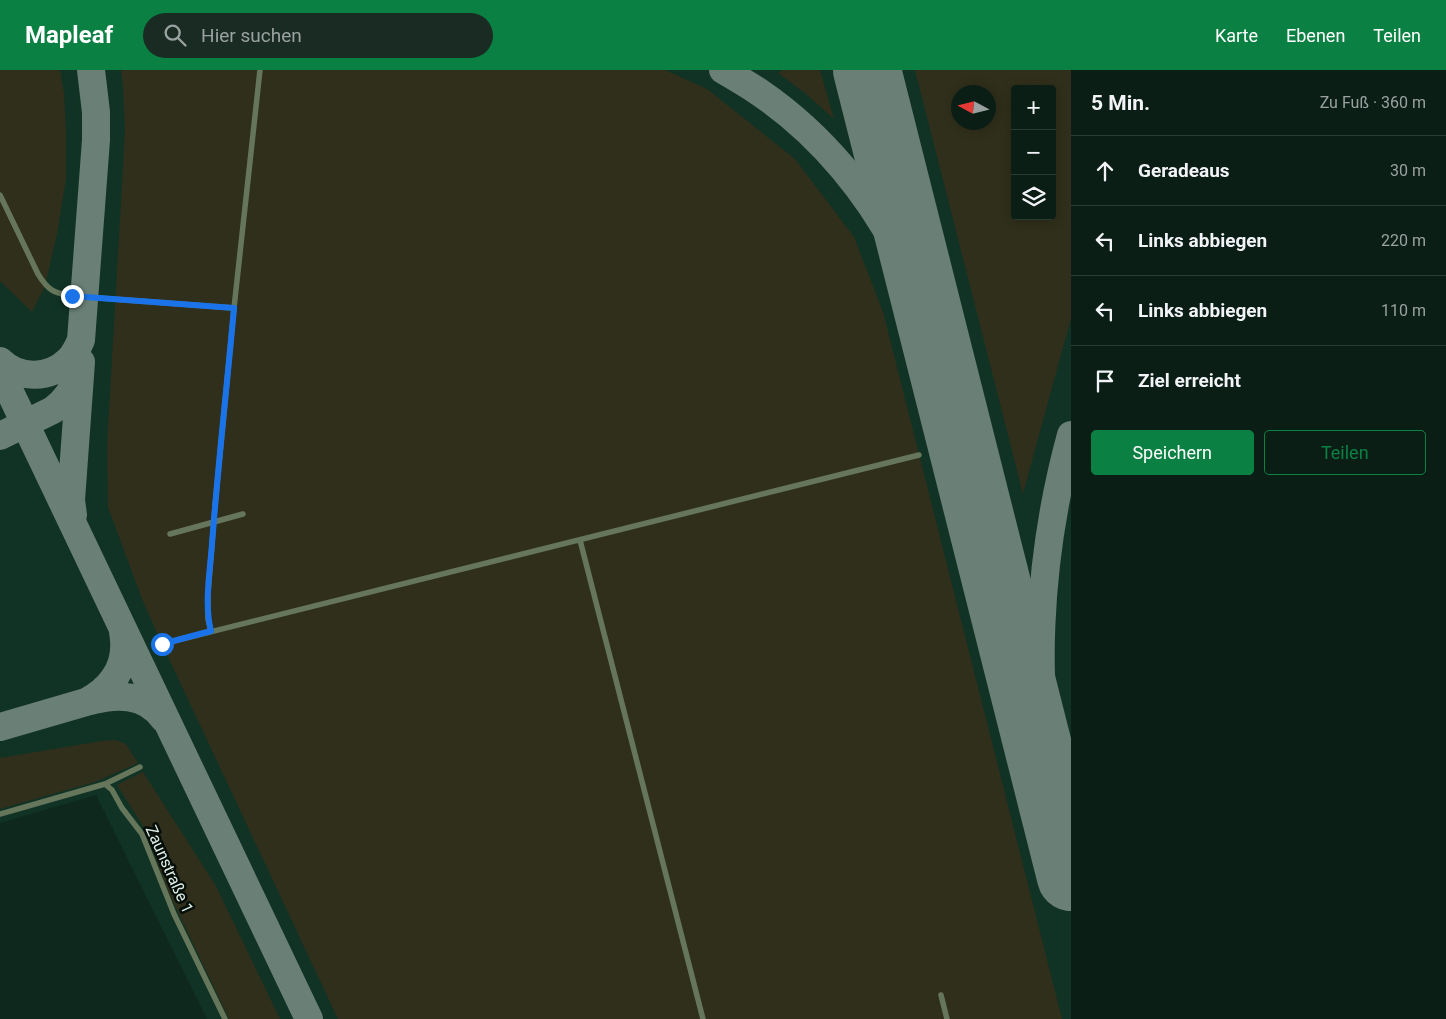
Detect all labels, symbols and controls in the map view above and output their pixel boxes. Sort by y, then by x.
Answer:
search box [143,13,493,58]
text: Mapleaf [25,21,113,49]
icon: search [161,21,189,49]
text: Hier suchen [201,24,302,47]
text: Karte [1215,25,1258,46]
text: Ebenen [1286,25,1345,46]
text: Teilen [1373,25,1421,46]
north arrow [951,85,996,130]
map controls [1011,85,1056,220]
button: + [1011,85,1056,130]
text: 5 Min. [1091,91,1150,115]
text: Zu Fuß · 360 m [1320,93,1426,112]
button: − [1011,130,1056,175]
icon: ahead [1091,157,1119,185]
text: Geradeaus [1138,159,1230,182]
text: 30 m [1390,161,1426,180]
button: layers [1011,175,1056,220]
icon: left [1091,227,1119,255]
text: Links abbiegen [1138,229,1267,252]
text: 220 m [1381,231,1426,250]
route end [61,285,84,308]
icon: left [1091,297,1119,325]
text: Links abbiegen [1138,299,1267,322]
text: 110 m [1381,301,1426,320]
icon: arrive [1091,367,1119,395]
text: Ziel erreicht [1138,369,1241,392]
button: Speichern [1091,430,1254,475]
button: Teilen [1264,430,1426,475]
route start [151,633,174,656]
street label: Zaunstraße 1 [142,822,197,916]

